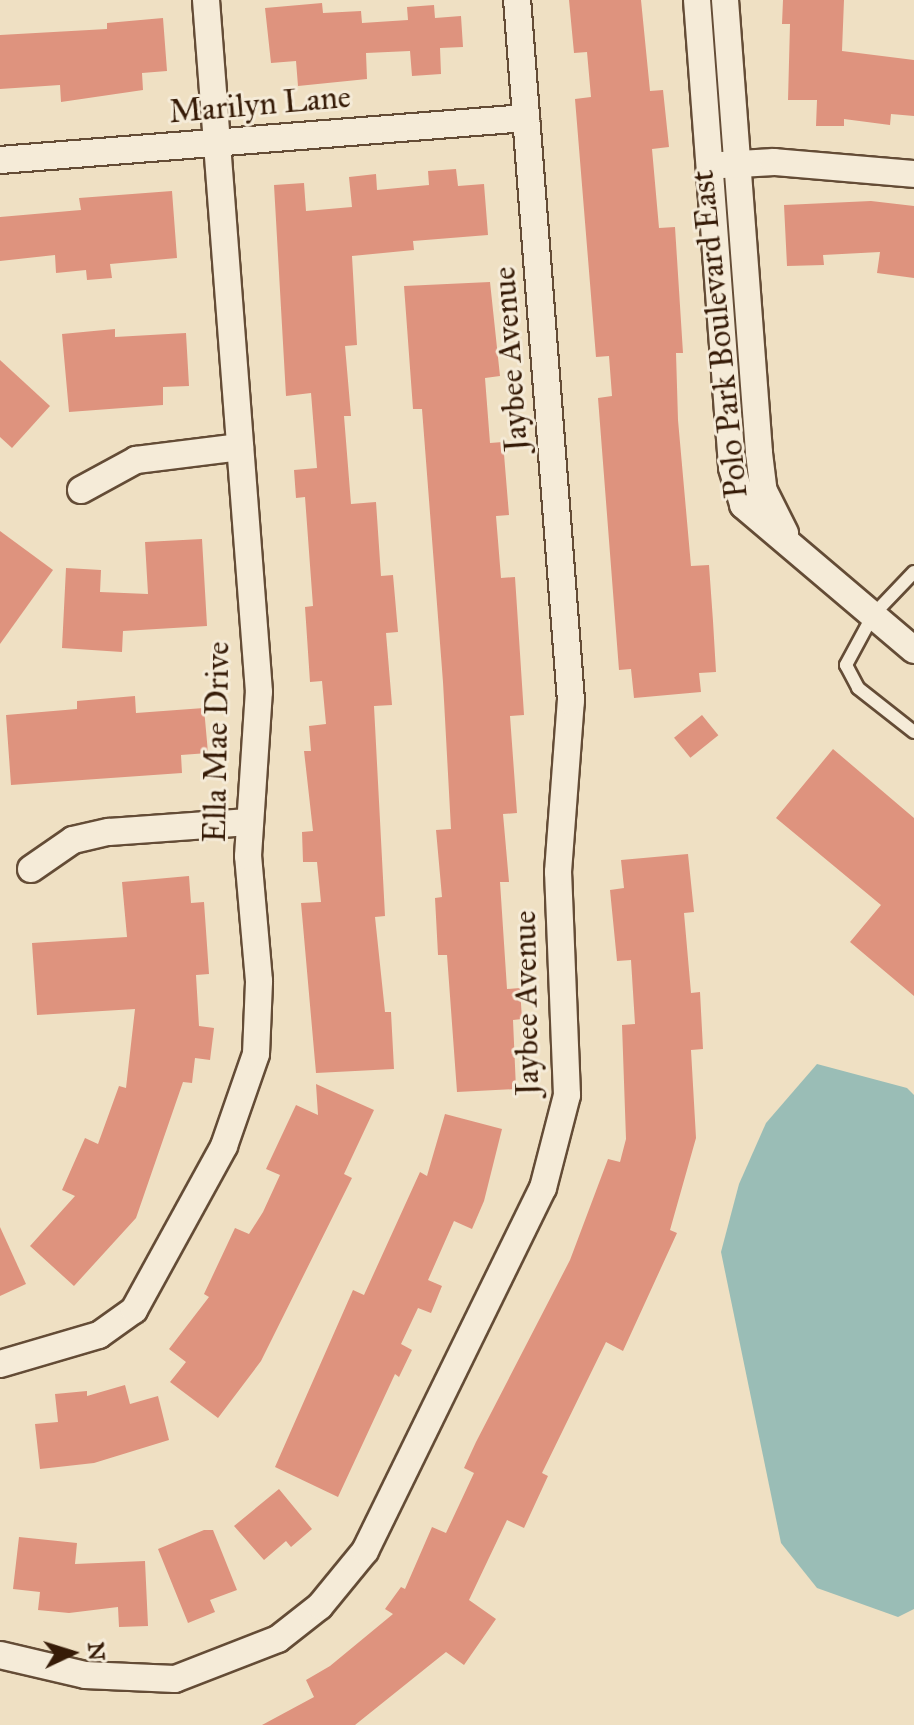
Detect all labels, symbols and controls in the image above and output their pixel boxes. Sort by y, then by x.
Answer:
street label: Marilyn Lane [167,78,353,132]
street label: Polo Park Boulevard East [684,168,756,500]
street label: Jaybee Avenue [485,265,537,453]
street label: Ella Mae Drive [196,641,238,843]
street label: Jaybee Avenue [506,910,548,1096]
north arrow [32,1613,112,1693]
text: N [82,1641,111,1662]

